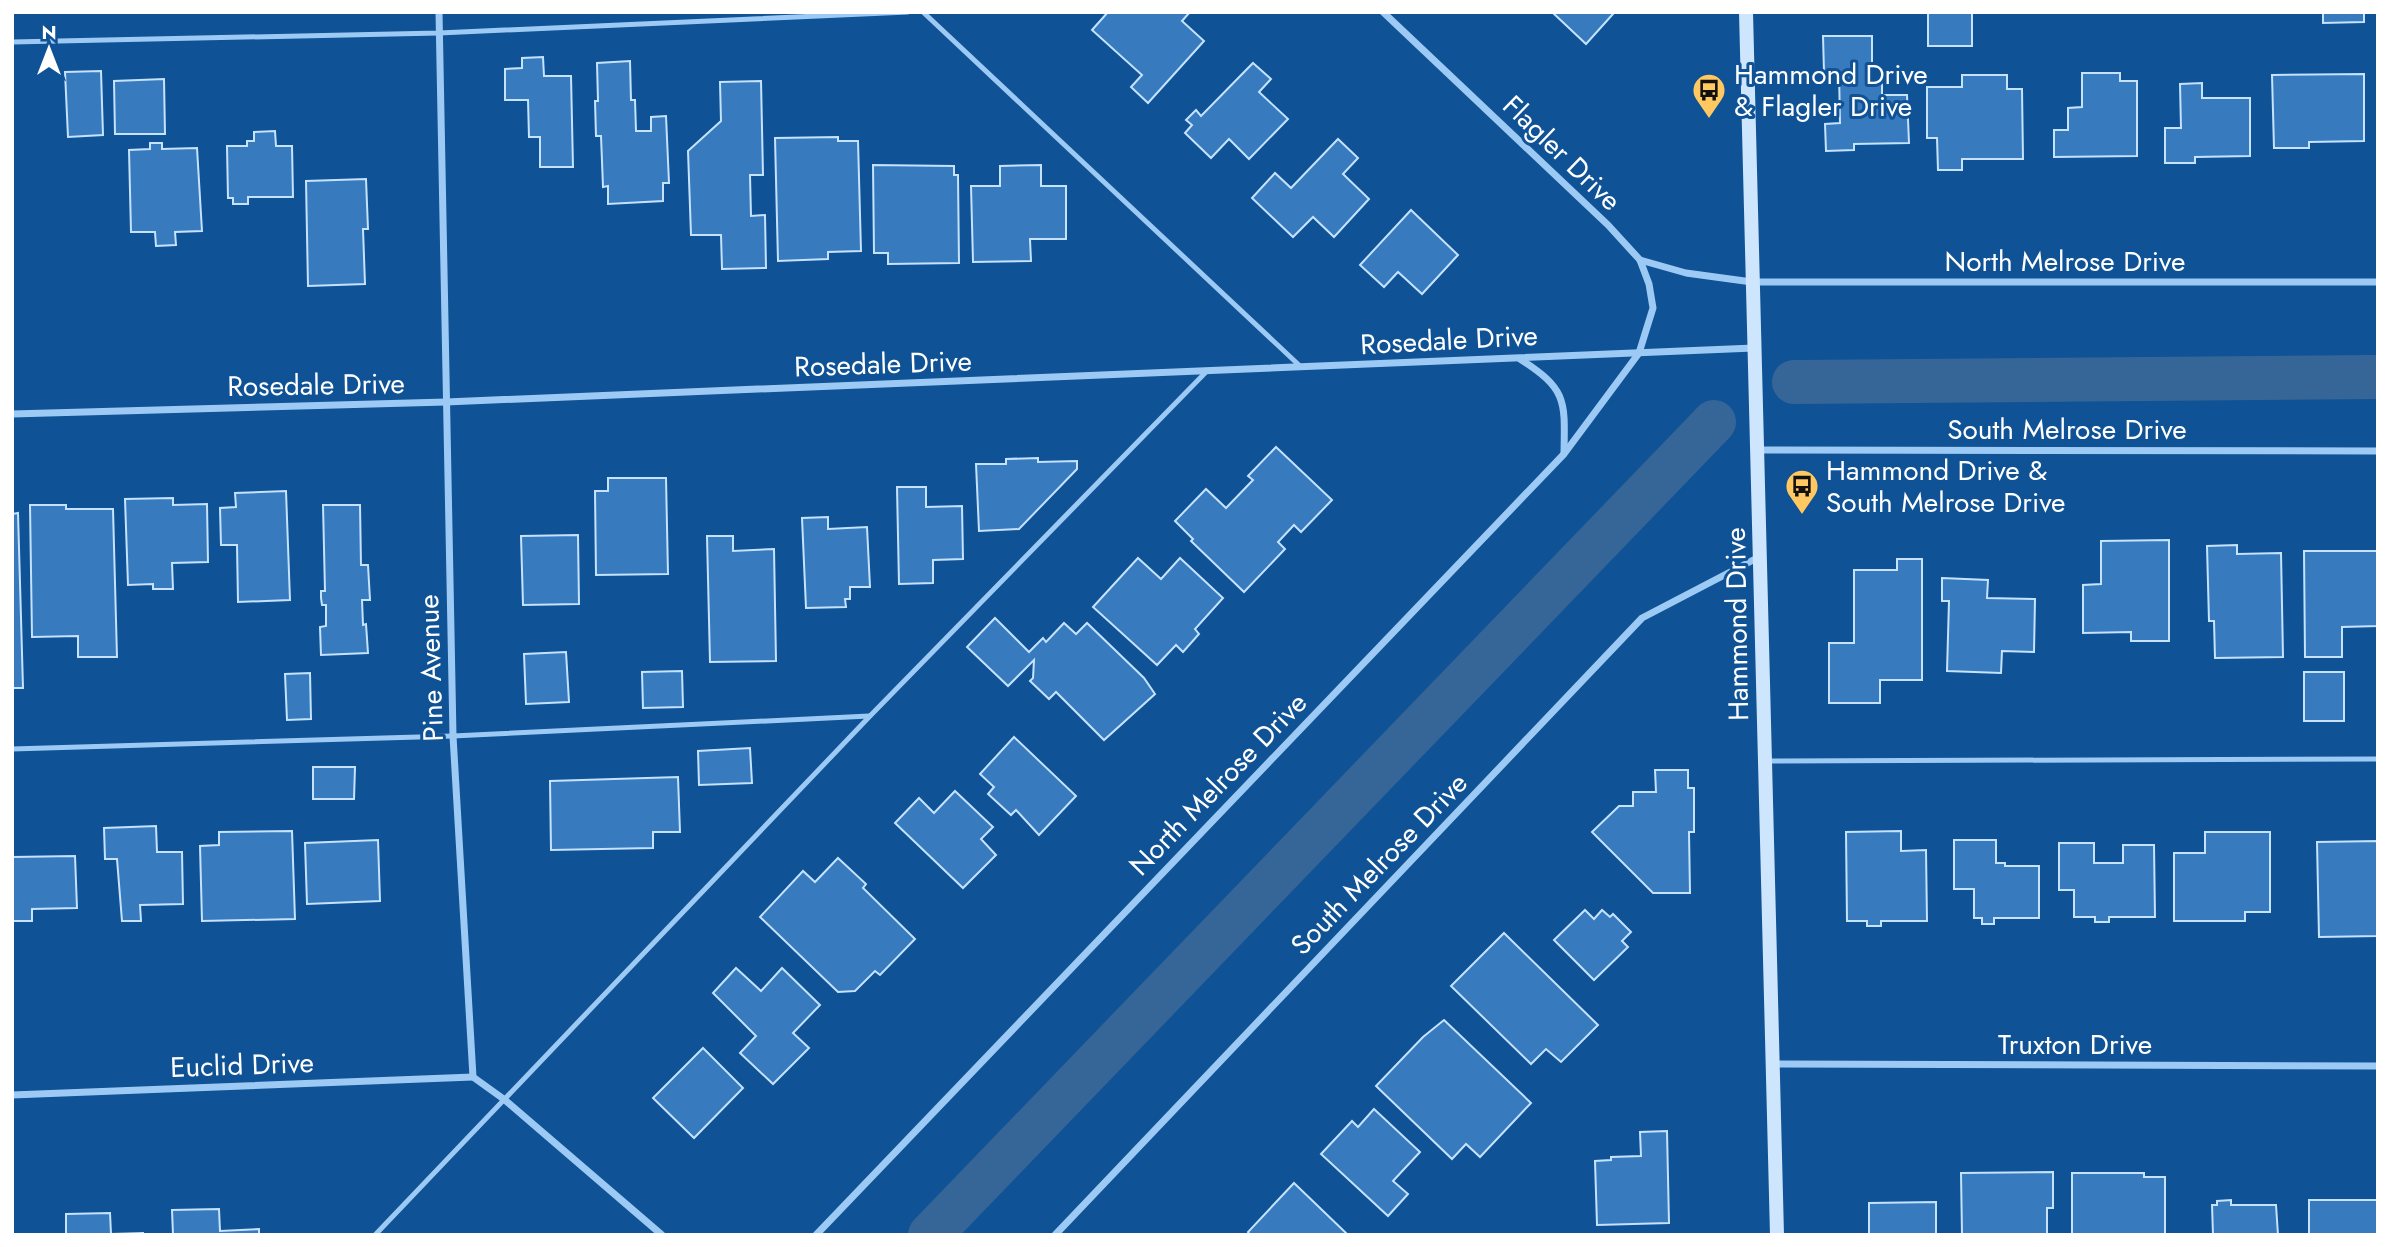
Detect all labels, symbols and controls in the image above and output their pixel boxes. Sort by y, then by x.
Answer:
north arrow [14,14,84,84]
text: N [41,19,57,46]
place label: Hammond Drive & Flagler Drive [1734,54,1928,127]
bus stop icon: Hammond Drive & Flagler Drive [1690,71,1728,120]
street label: Flagler Drive [1493,86,1631,220]
street label: North Melrose Drive [1945,241,2185,282]
street label: Rosedale Drive [1359,315,1539,365]
street label: Rosedale Drive [794,340,972,388]
street label: Rosedale Drive [227,363,405,407]
street label: South Melrose Drive [1947,409,2187,450]
place label: Hammond Drive & South Melrose Drive [1826,450,2066,523]
bus stop icon: Hammond Drive & South Melrose Drive [1783,467,1821,516]
street label: Hammond Drive [1715,527,1759,721]
street label: Pine Avenue [408,594,454,742]
street label: North Melrose Drive [1120,683,1316,885]
street label: South Melrose Drive [1281,764,1477,964]
street label: Truxton Drive [1998,1024,2152,1065]
street label: Euclid Drive [169,1042,315,1088]

